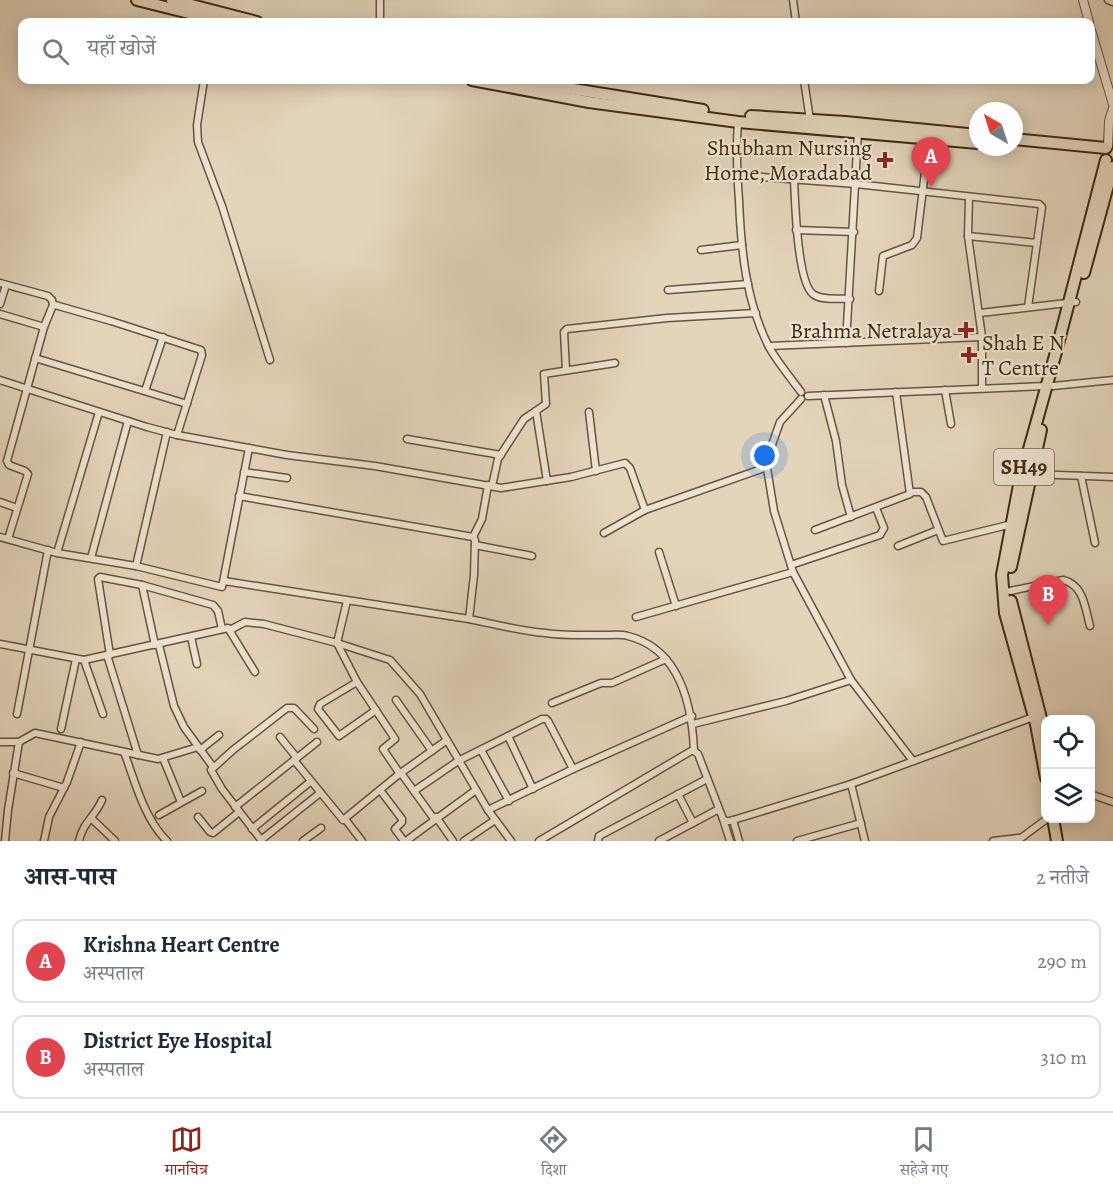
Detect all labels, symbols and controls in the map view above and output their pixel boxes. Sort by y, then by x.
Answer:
search box [18,18,1095,84]
text: यहाँ खोजें [87,33,156,63]
icon: search [39,35,72,68]
north arrow [969,102,1023,156]
place label: Shubham Nursing Home, Moradabad [704,133,872,188]
pin: A [912,138,950,187]
marker: Shubham Nursing Home, Moradabad [876,151,894,169]
place label: Brahma Netralaya [790,316,953,346]
marker: Brahma Netralaya [957,321,975,339]
place label: Shah E N T Centre [982,328,1065,383]
marker: Shah E N T Centre [960,346,978,364]
your location [750,441,779,470]
road number: SH49 [994,449,1054,485]
pin: B [1028,576,1068,625]
map controls [1041,715,1095,823]
button: locate [1041,715,1095,769]
button: layers [1041,769,1095,823]
text: आस-पास [24,859,116,894]
text: 2 नतीजे [1036,864,1089,891]
text: Krishna Heart Centre [83,930,280,960]
text: A [39,948,52,975]
text: 290 m [1037,948,1087,975]
text: अस्पताल [83,960,144,987]
text: District Eye Hospital [83,1026,272,1056]
text: B [39,1044,52,1071]
text: 310 m [1041,1044,1087,1071]
text: अस्पताल [83,1056,144,1083]
tab: मानचित्र [165,1123,208,1185]
tab: दिशा [537,1123,570,1185]
tab: सहेजे गए [900,1123,948,1185]

